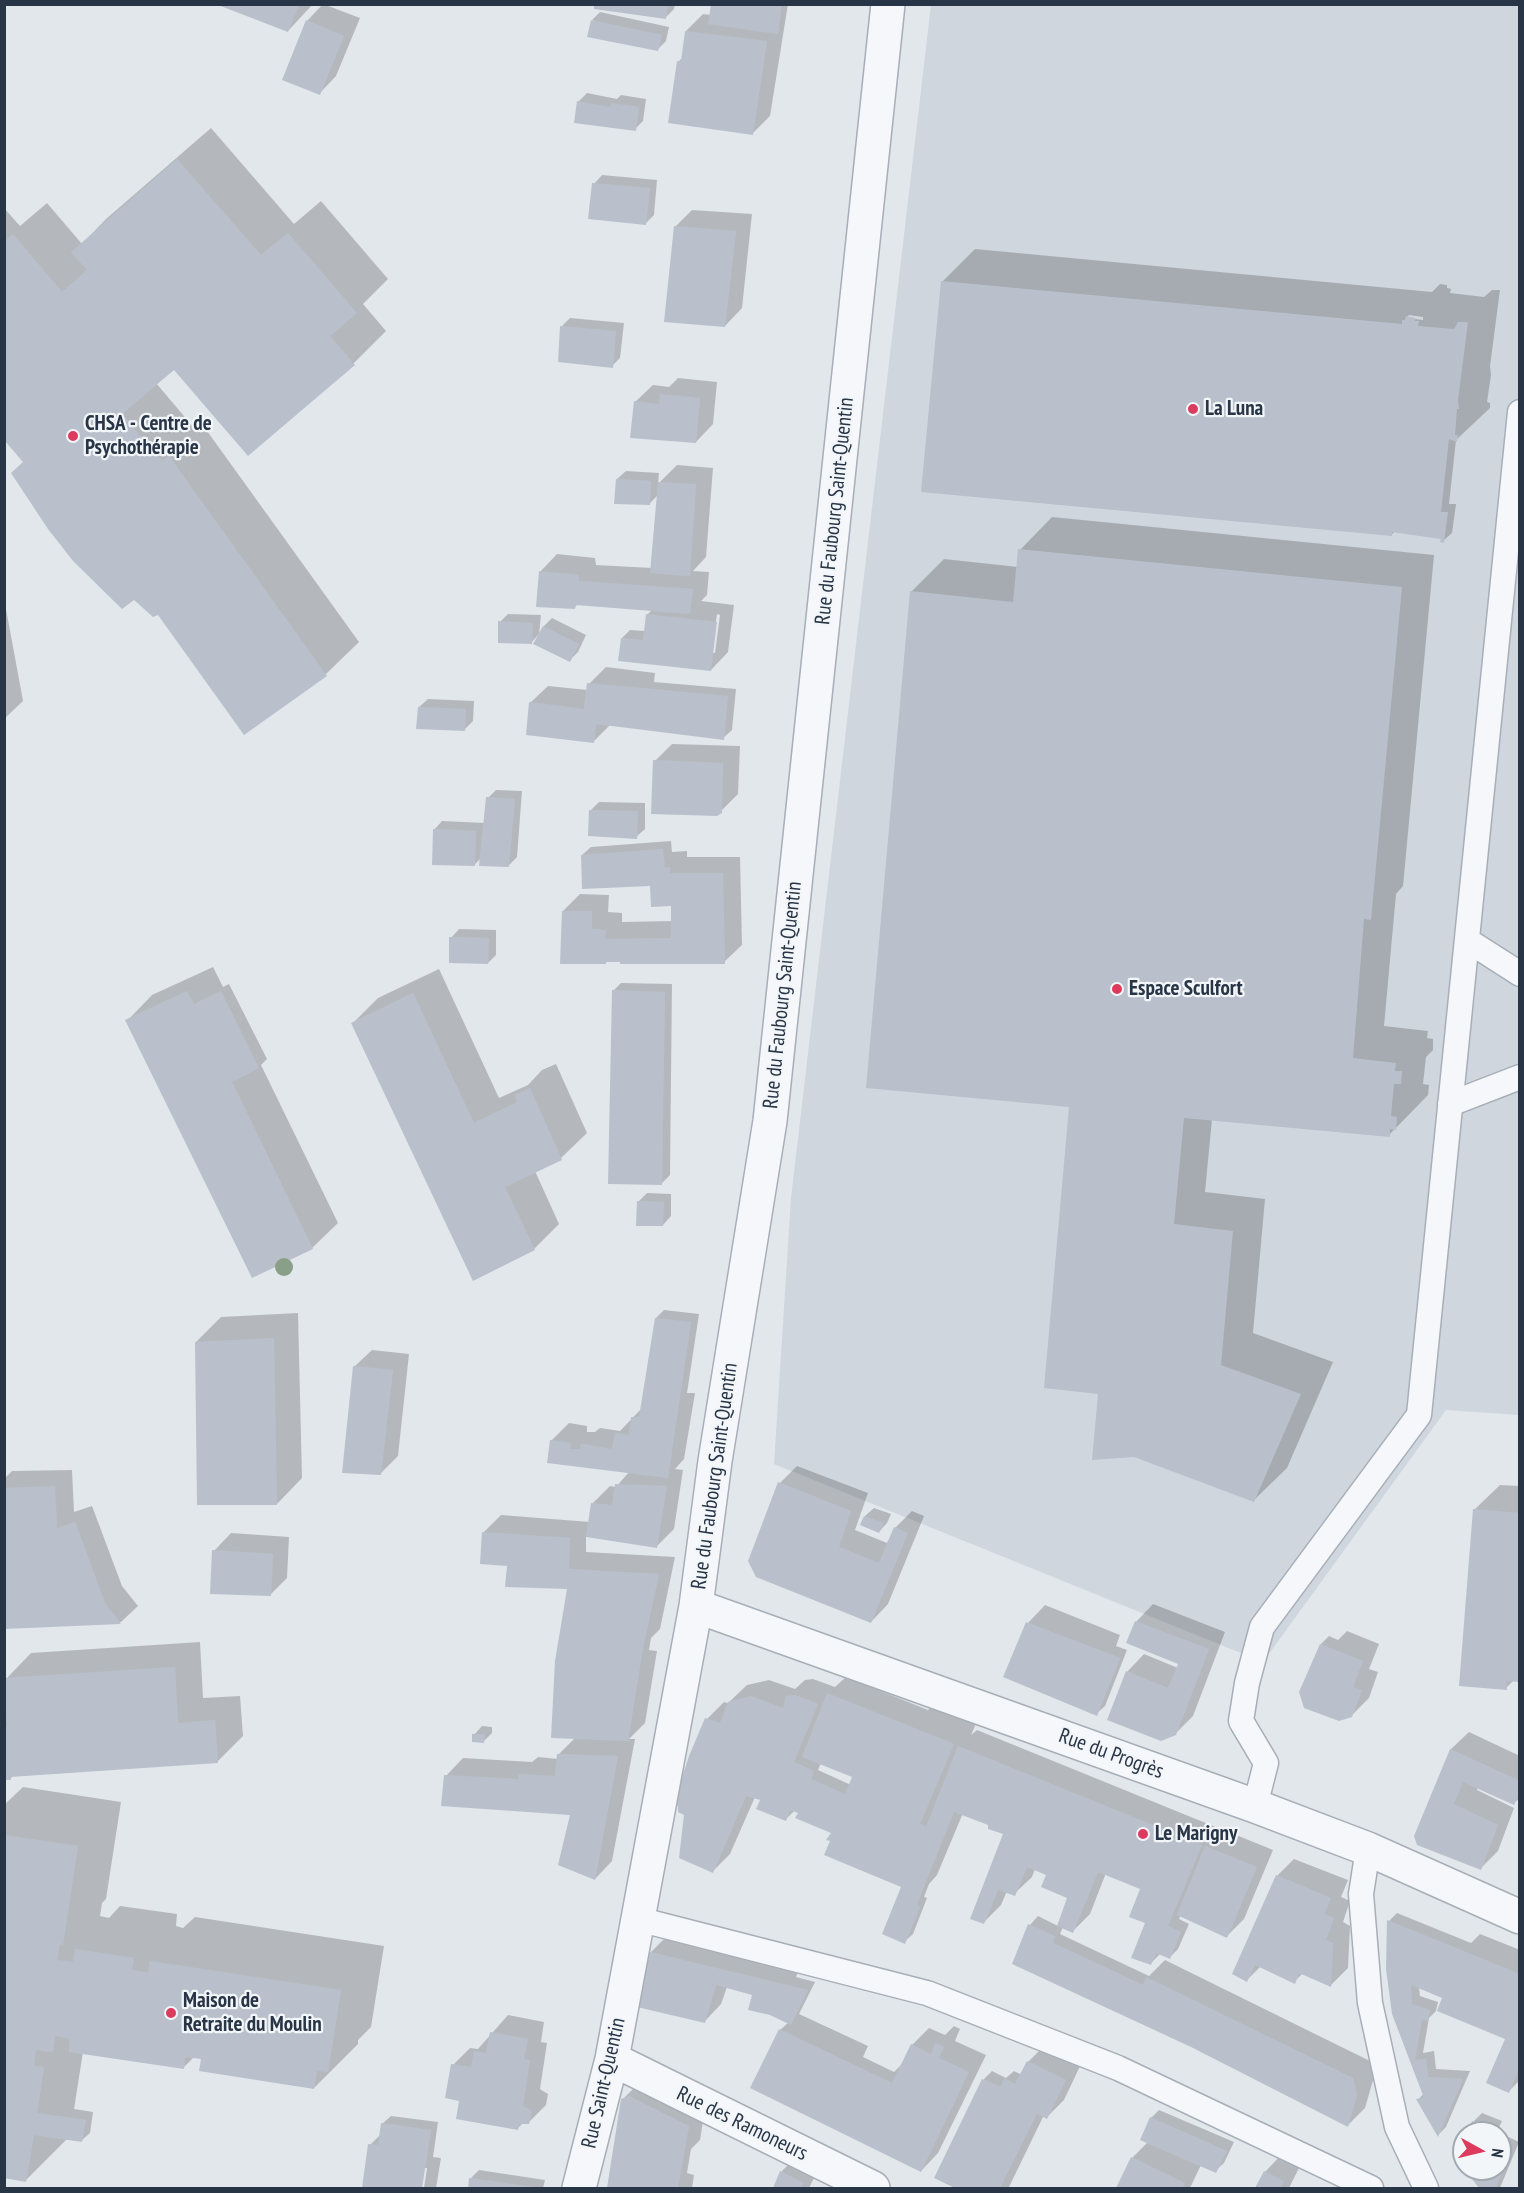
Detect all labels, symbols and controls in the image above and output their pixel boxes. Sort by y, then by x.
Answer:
street label: Rue du Faubourg Saint-Quentin [811,396,859,626]
place label: La Luna [1205,396,1263,422]
marker: La Luna [1186,402,1200,416]
place label: CHSA - Centre de Psychothérapie [85,411,212,461]
marker: CHSA - Centre de Psychothérapie [66,429,80,443]
street label: Rue du Faubourg Saint-Quentin [759,880,807,1110]
place label: Espace Sculfort [1129,976,1243,1002]
marker: Espace Sculfort [1110,982,1124,996]
street label: Rue du Faubourg Saint-Quentin [687,1361,743,1591]
street label: Rue du Progrès [1055,1723,1167,1785]
place label: Le Marigny [1155,1821,1237,1847]
marker: Le Marigny [1136,1827,1150,1841]
place label: Maison de Retraite du Moulin [183,1988,322,2038]
marker: Maison de Retraite du Moulin [164,2006,178,2020]
street label: Rue Saint-Quentin [577,2015,631,2151]
street label: Rue des Ramoneurs [672,2081,812,2167]
north arrow [1452,2121,1512,2181]
text: N [1487,2148,1508,2159]

